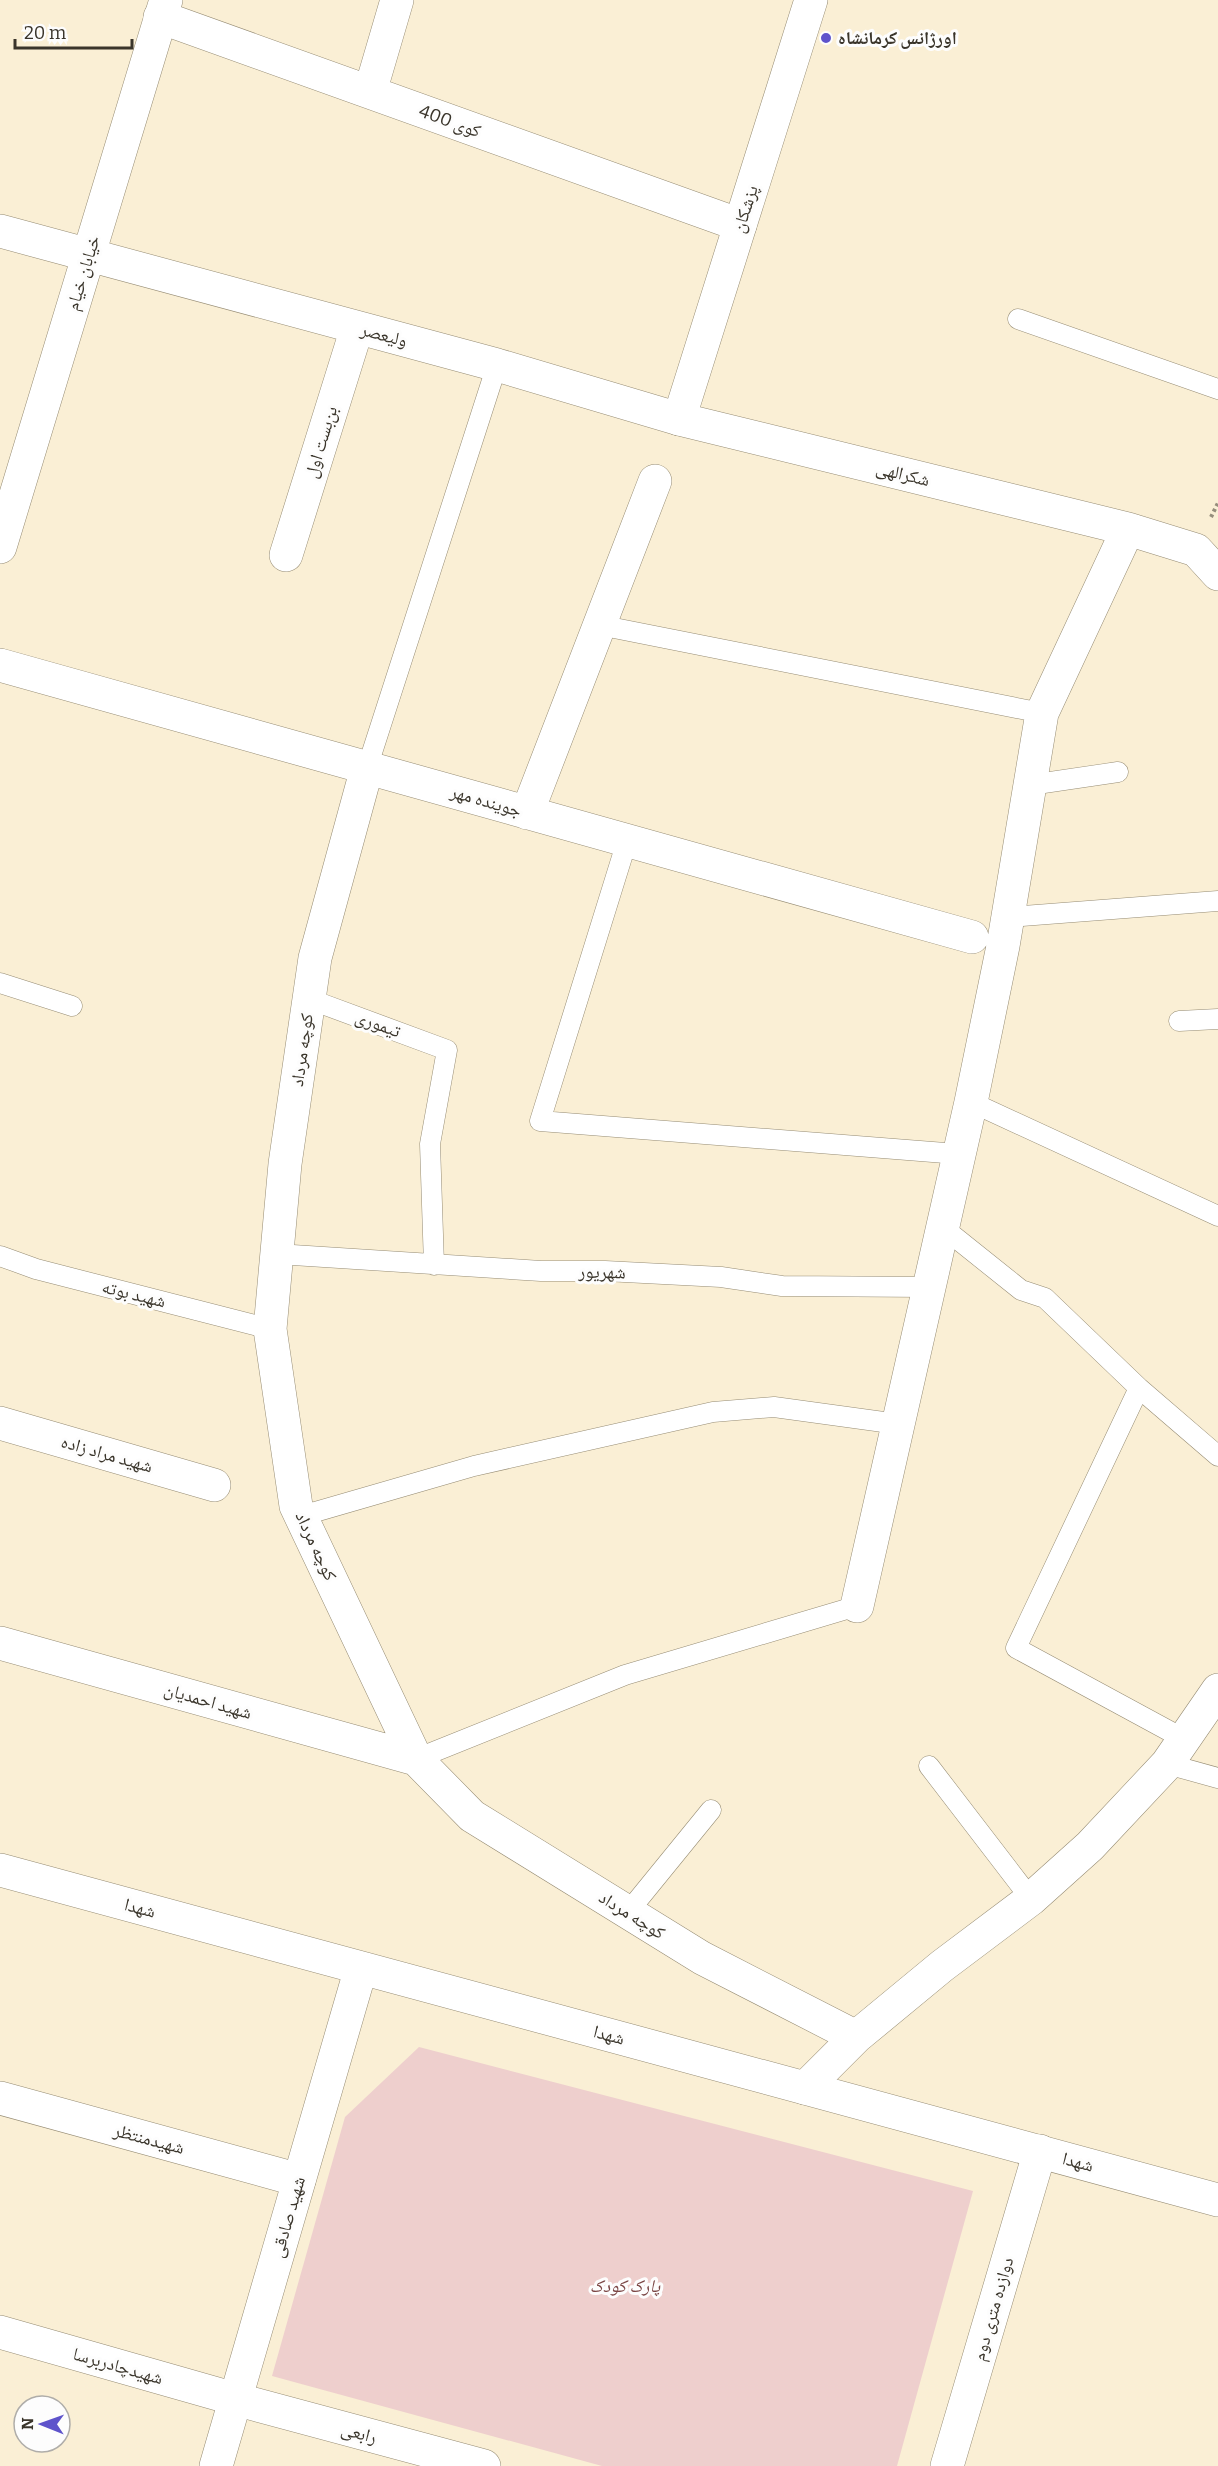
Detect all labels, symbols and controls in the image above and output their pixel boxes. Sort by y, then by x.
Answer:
scale bar [15,12,132,50]
text: 20 m [24,22,66,44]
place label: اورژانس کرمانشاه [838,27,957,49]
marker: اورژانس کرمانشاه [819,31,833,45]
street label: کوی 400 [416,100,484,142]
street label: پزشکان [727,182,763,236]
street label: خیابان خیام [61,233,106,314]
street label: ولیعصر [357,318,410,352]
street label: بن‌بست اول [300,403,342,481]
street label: شکرالهی [874,457,932,491]
street label: جوینده مهر [447,780,524,822]
street label: تیموری [352,1006,404,1042]
street label: کوچه مرداد [286,1011,318,1088]
street label: شهریور [577,1261,626,1283]
street label: شهید بوته [100,1275,168,1313]
street label: شهید مراد زاده [59,1430,155,1478]
street label: کوچه مرداد [290,1508,342,1585]
street label: شهید احمدیان [162,1678,254,1724]
street label: کوچه مرداد [595,1886,670,1944]
street label: شهدا [122,1893,158,1923]
street label: شهدا [591,2020,627,2050]
street label: شهیدمنتظر [110,2119,187,2159]
street label: شهدا [1060,2147,1096,2177]
street label: شهید صادقی [266,2174,310,2260]
street label: دوازده متری دوم [968,2255,1019,2364]
park label: پارک کودک [590,2275,661,2297]
street label: شهیدچادربرسا [70,2343,166,2389]
north arrow [12,2394,72,2454]
text: N [18,2417,37,2430]
street label: رابعی [339,2418,379,2448]

